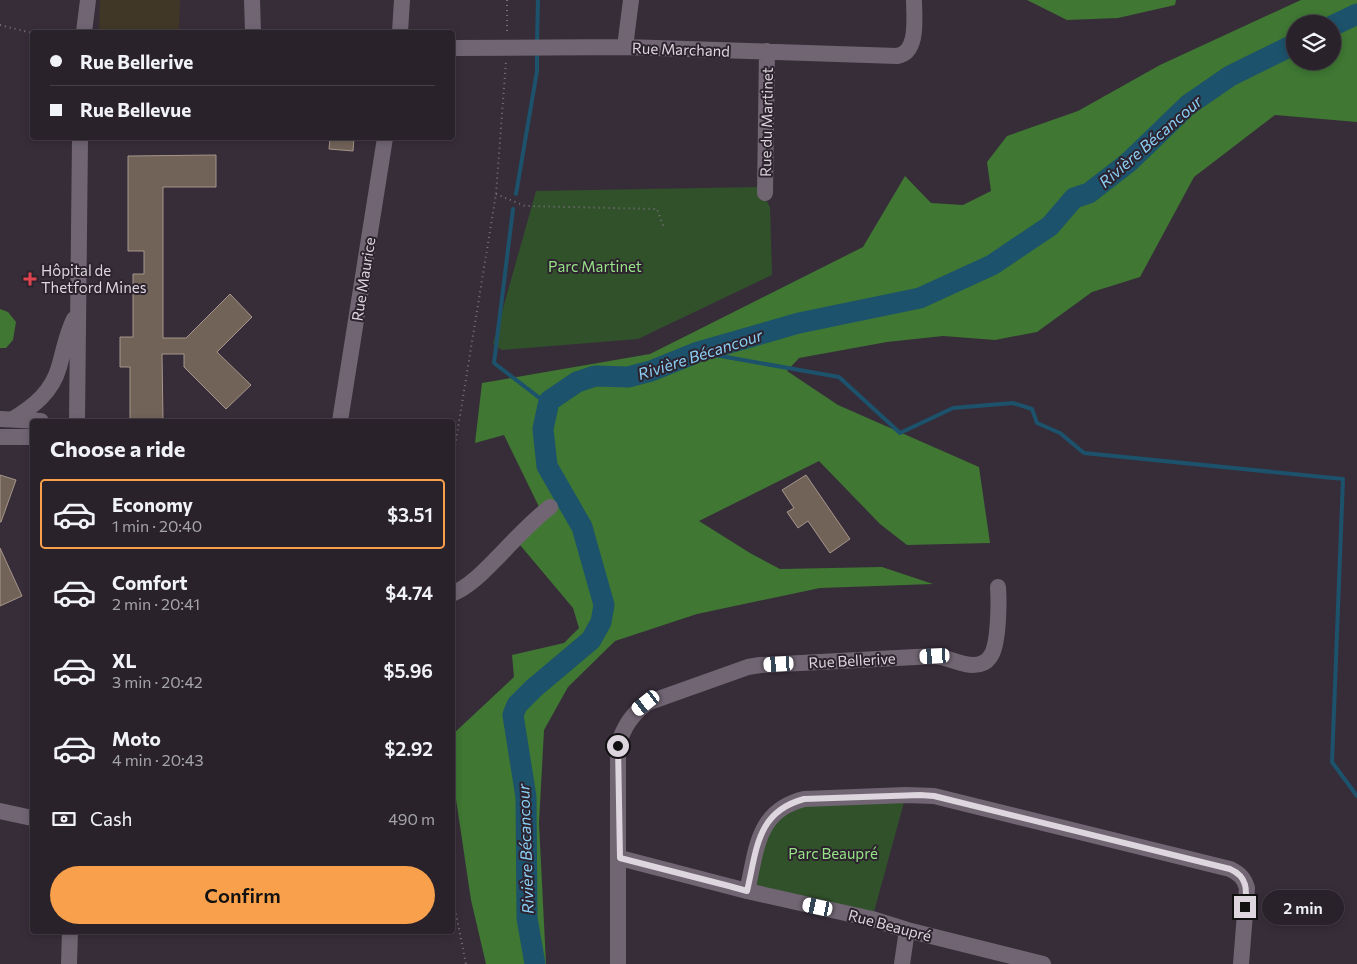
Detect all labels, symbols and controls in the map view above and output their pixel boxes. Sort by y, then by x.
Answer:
map controls [1286,15,1341,70]
button: layers [1286,15,1341,70]
street label: Rue Marchand [632,38,730,60]
text: Rue Bellerive [80,50,193,73]
street label: Rue du Martinet [756,67,776,177]
water label: Rivière Bécancour [1095,91,1206,191]
text: Rue Bellevue [80,98,191,121]
street label: Rue Maurice [347,236,379,322]
park label: Parc Martinet [548,257,642,275]
place label: Hôpital de Thetford Mines [41,261,147,296]
marker: Hôpital de Thetford Mines [23,272,37,286]
water label: Rivière Bécancour [635,325,765,383]
text: Choose a ride [50,435,185,462]
icon: car [52,492,97,537]
text: Economy [112,493,193,516]
text: $3.51 [387,503,433,526]
text: 1 min · 20:40 [112,516,202,535]
icon: car [52,570,97,615]
text: Comfort [112,571,188,594]
text: $4.74 [385,581,433,604]
text: 2 min · 20:41 [112,594,200,613]
icon: car [52,648,97,693]
car [919,648,950,664]
text: XL [112,649,137,672]
street label: Rue Bellerive [808,649,896,671]
car [763,656,794,672]
text: $5.96 [384,659,433,682]
text: 3 min · 20:42 [112,672,203,691]
car [629,688,662,718]
icon: car [52,726,97,771]
text: Moto [112,727,161,750]
route start [607,735,629,757]
text: $2.92 [385,737,433,760]
text: 4 min · 20:43 [112,750,204,769]
water label: Rivière Bécancour [513,783,537,914]
icon: cash [50,805,78,833]
text: Cash [90,807,132,830]
text: 490 m [388,809,435,828]
park label: Parc Beaupré [788,844,878,862]
button: Confirm [50,866,435,924]
callout: 2 min [1262,890,1345,924]
route end [1234,896,1256,918]
car [801,897,834,917]
text: 2 min [1283,898,1323,917]
street label: Rue Beaupré [846,905,934,945]

